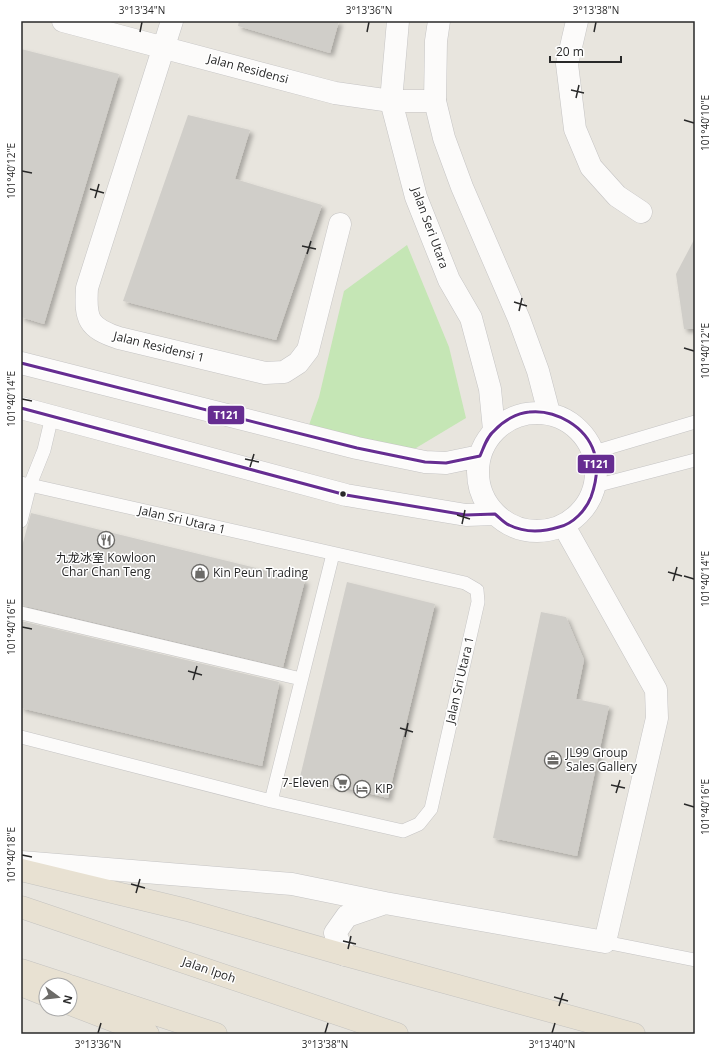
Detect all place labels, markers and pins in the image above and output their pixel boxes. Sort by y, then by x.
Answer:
unlabelled marker [338,489,348,499]
restaurant icon: 九龙冰室 Kowloon Char Chan Teng [96,530,116,550]
place label: 九龙冰室 Kowloon Char Chan Teng [56,549,156,580]
shop icon: Kin Peun Trading [190,563,210,583]
place label: Kin Peun Trading [213,564,309,581]
place label: JL99 Group Sales Gallery [565,744,638,775]
office icon: JL99 Group Sales Gallery [543,750,563,770]
supermarket icon: 7-Eleven [332,773,352,793]
place label: 7-Eleven [282,774,329,791]
hotel icon: KIP [352,779,372,799]
place label: KIP [375,780,393,797]

